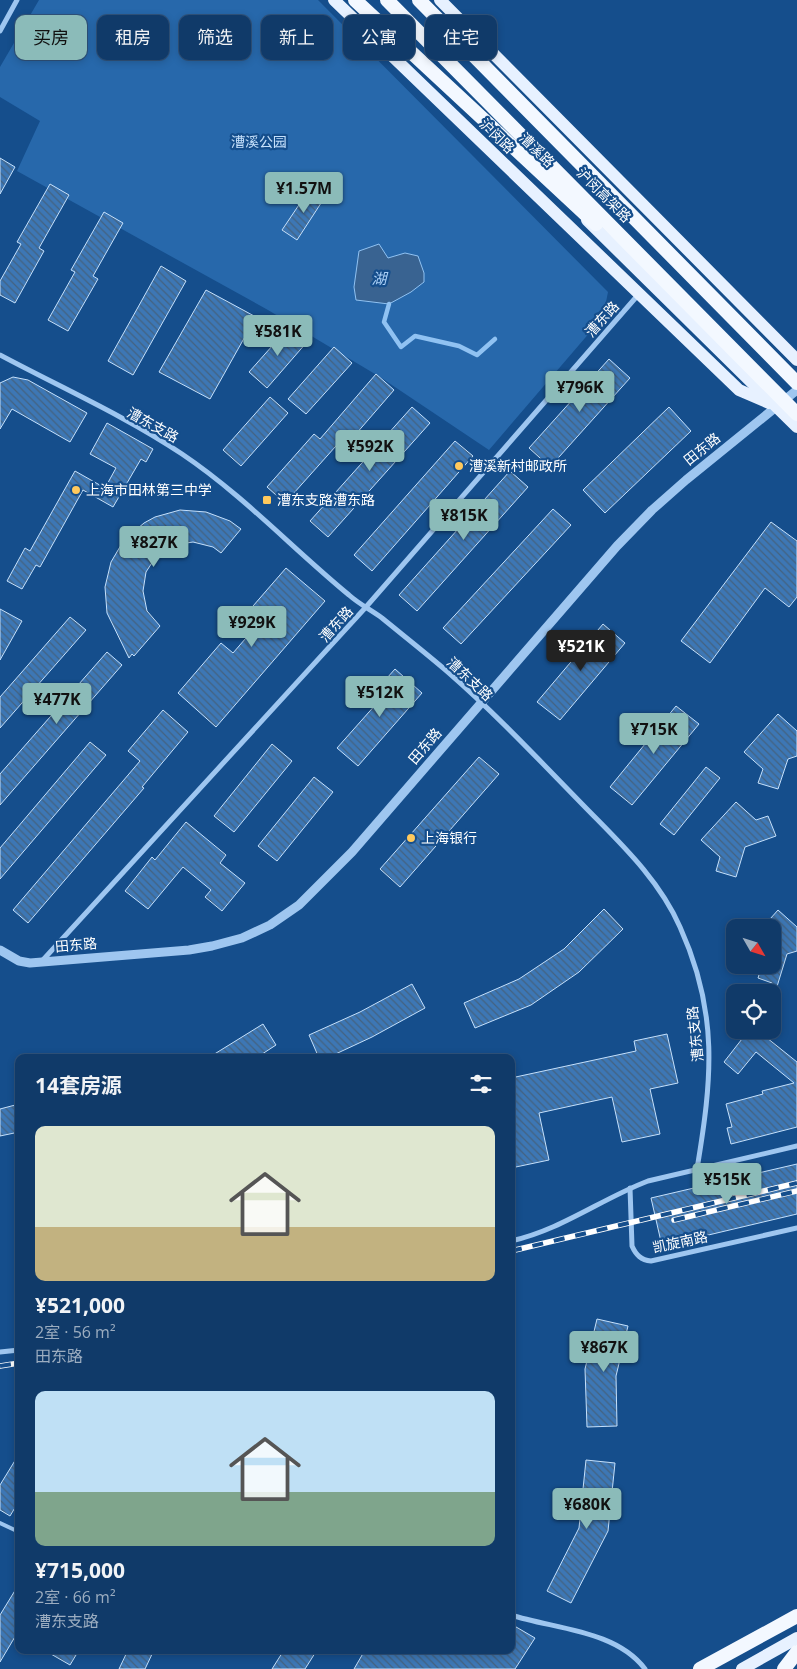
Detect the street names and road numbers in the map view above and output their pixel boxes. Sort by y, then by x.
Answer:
street label: 沪闵路 [476,114,519,157]
street label: 漕溪路 [516,128,559,171]
street label: 沪闵高架路 [573,163,636,226]
street label: 漕东路 [581,297,623,341]
street label: 漕东支路 [124,403,182,446]
street label: 田东路 [679,428,724,469]
street label: 漕东路 [315,602,357,646]
street label: 漕东支路 [443,653,497,705]
street label: 田东路 [404,724,446,768]
street label: 田东路 [54,933,98,956]
street label: 漕东支路 [682,1005,707,1063]
street label: 凯旋南路 [651,1226,709,1257]

